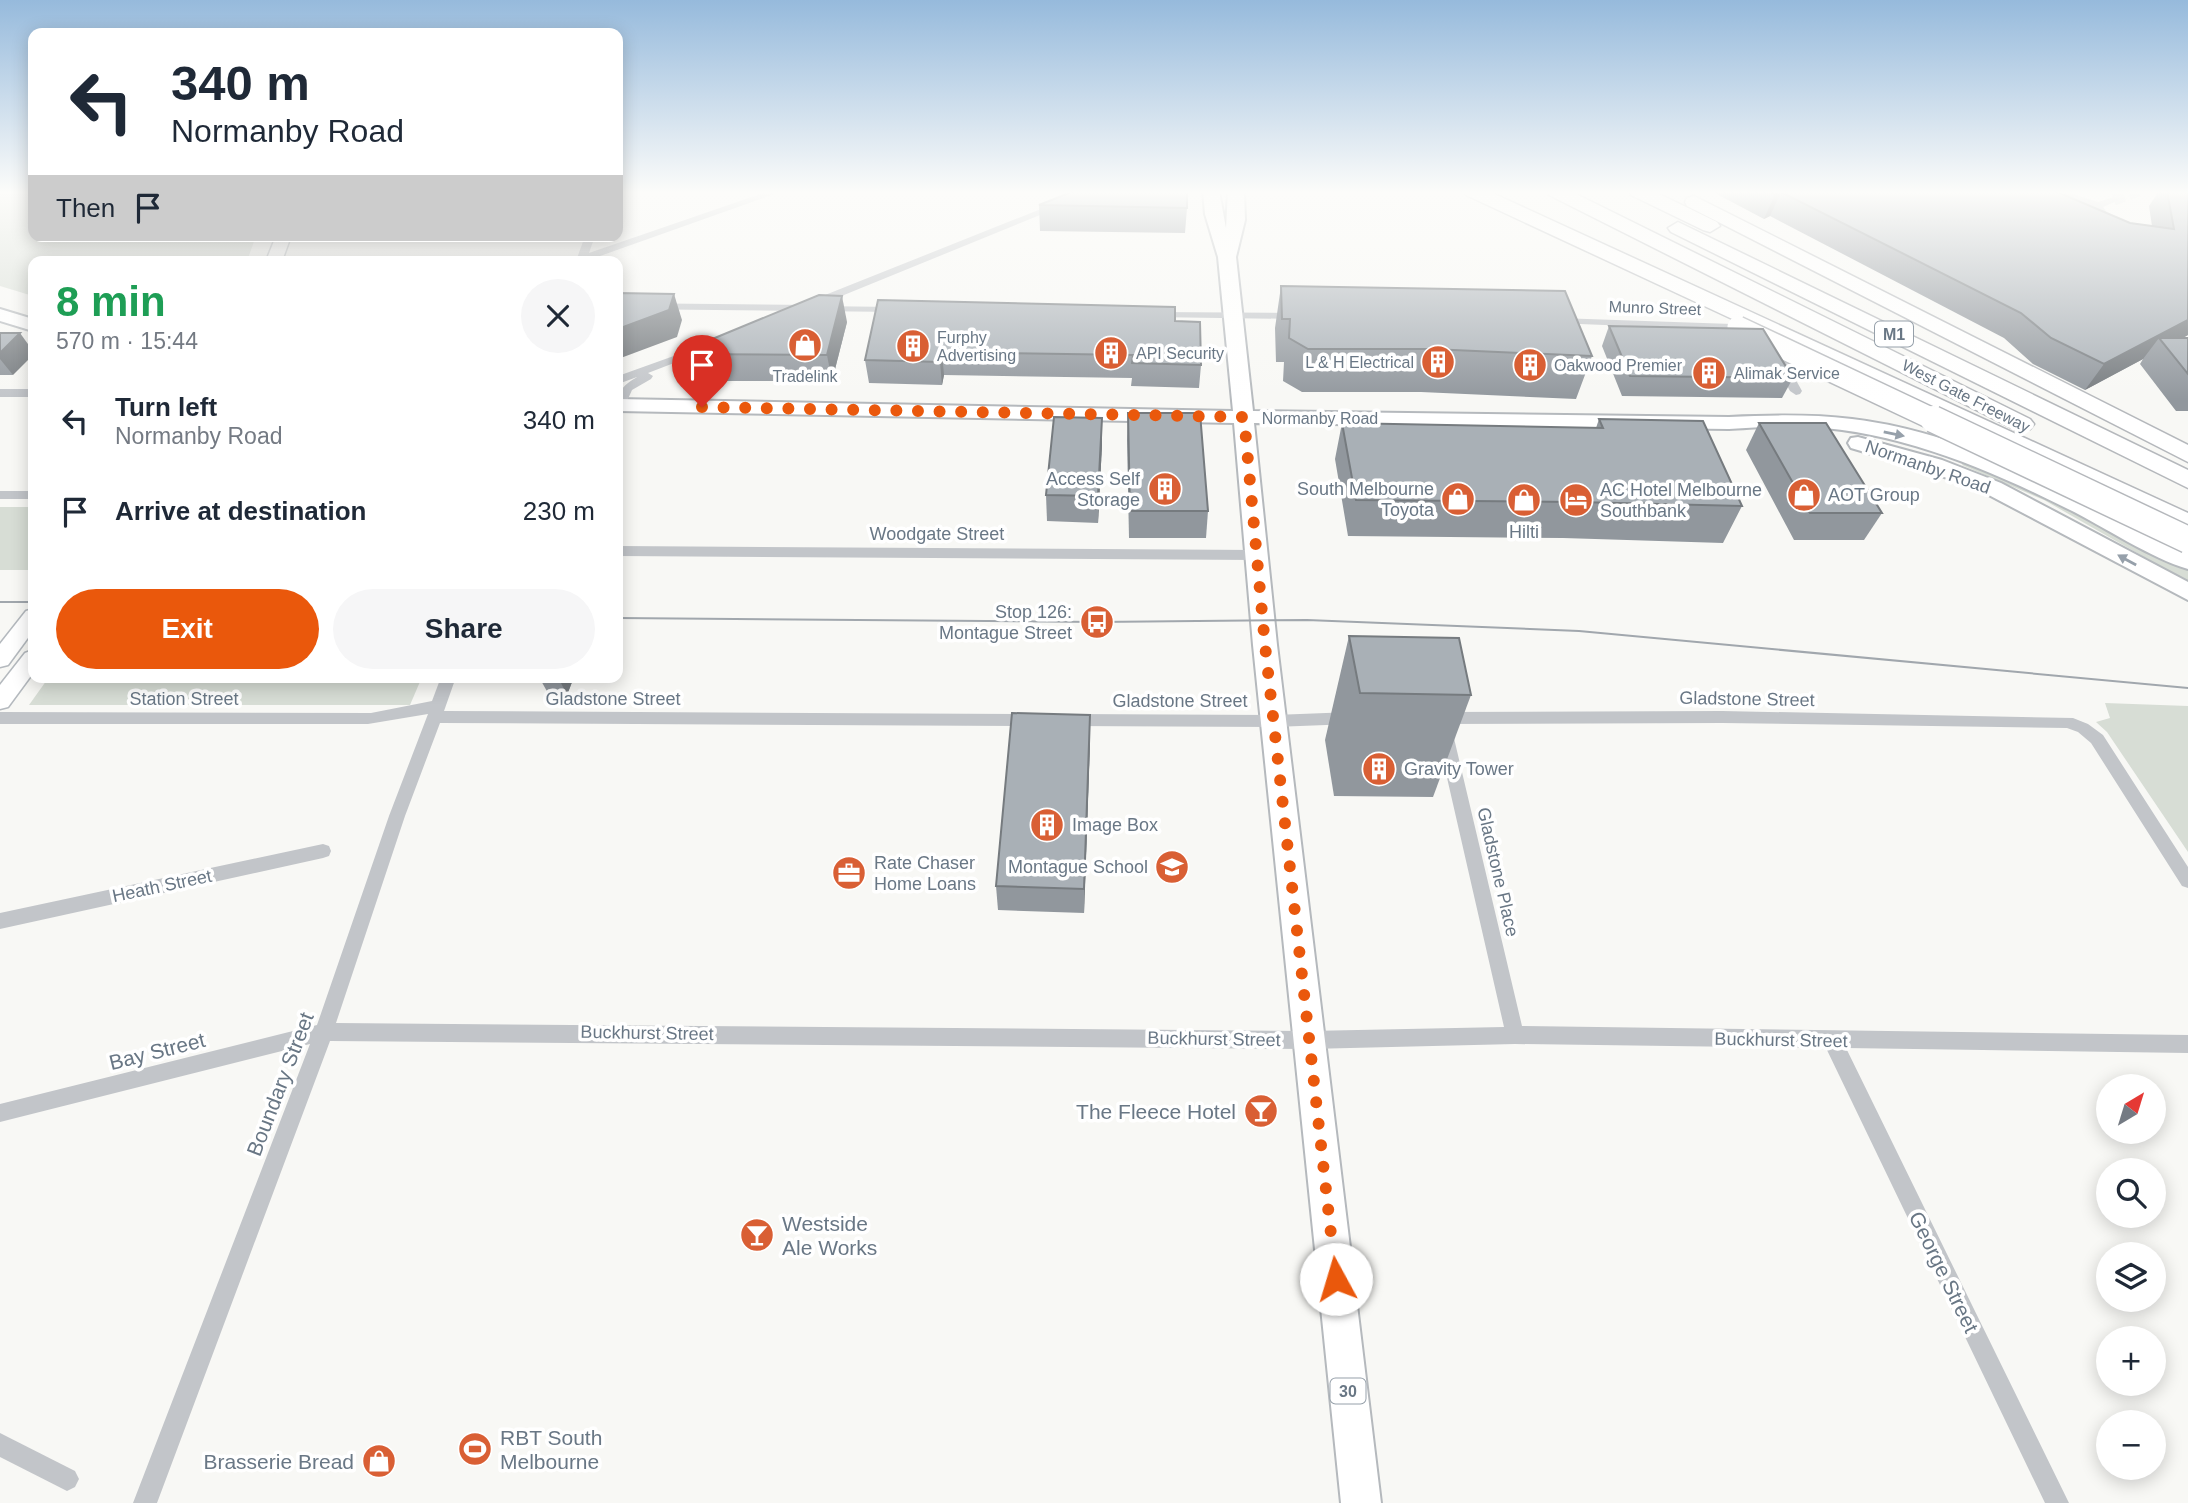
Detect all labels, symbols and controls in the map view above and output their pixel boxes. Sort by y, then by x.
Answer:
icon: left [56,56,147,147]
text: 340 m [171,56,310,110]
text: Normanby Road [171,113,404,149]
icon: arrive [129,189,167,227]
text: Then [56,193,115,223]
text: 8 min [56,278,166,325]
button: close [521,279,595,353]
street label: Munro Street [1608,298,1702,318]
road number: M1 [1875,322,1913,346]
shop icon: Tradelink [786,326,824,364]
building icon: Furphy Advertising [894,327,932,365]
text: 570 m · 15:44 [56,328,198,354]
place label: Furphy Advertising [937,329,1016,364]
building icon: API Security [1092,334,1130,372]
pin [672,335,732,407]
building icon: L & H Electrical [1419,343,1457,381]
place label: API Security [1136,345,1224,362]
icon: arrive [683,346,721,384]
building icon: Oakwood Premier [1511,346,1549,384]
place label: L & H Electrical [1305,354,1414,371]
building icon: Alimak Service [1690,354,1728,392]
street label: West Gate Freeway [1899,356,2033,436]
place label: Oakwood Premier [1554,357,1683,374]
place label: Alimak Service [1734,365,1840,382]
place label: Tradelink [772,368,839,385]
text: Turn left [115,392,217,422]
icon: left [56,402,94,440]
text: 340 m [523,405,595,435]
street label: Normanby Road [1262,410,1378,427]
text: Normanby Road [115,423,282,449]
one-way arrow [1883,428,1905,439]
street label: Normanby Road [1863,436,1993,498]
place label: Access Self Storage [1046,469,1141,510]
building icon: Access Self Storage [1146,470,1184,508]
shop icon: AOT Group [1785,476,1823,514]
place label: South Melbourne Toyota [1297,479,1435,520]
shop icon: South Melbourne Toyota [1439,480,1477,518]
place label: AC Hotel Melbourne Southbank [1600,480,1762,521]
shop icon: Hilti [1505,481,1543,519]
hotel icon: AC Hotel Melbourne Southbank [1557,481,1595,519]
place label: AOT Group [1828,485,1920,505]
icon: arrive [56,493,94,531]
text: Arrive at destination [115,496,366,526]
text: 230 m [523,496,595,526]
place label: Hilti [1509,522,1539,542]
street label: Woodgate Street [870,524,1004,544]
one-way arrow [2118,554,2137,566]
button: Exit [56,589,319,669]
button: Share [333,589,595,669]
place label: Stop 126: Montague Street [939,602,1072,643]
bus stop icon: Stop 126: Montague Street [1078,603,1116,641]
street label: Gladstone Street [1679,688,1815,710]
street label: Station Street [129,689,239,709]
street label: Gladstone Street [545,689,681,709]
street label: Gladstone Street [1112,691,1248,711]
building icon: Gravity Tower [1360,750,1398,788]
place label: Gravity Tower [1404,759,1514,779]
street label: Gladstone Place [1473,805,1523,939]
building icon: Image Box [1028,806,1066,844]
place label: Image Box [1072,815,1158,835]
school or university icon: Montague School [1153,848,1191,886]
place label: Rate Chaser Home Loans [874,853,976,894]
office icon: Rate Chaser Home Loans [830,854,868,892]
place label: Montague School [1008,857,1148,877]
street label: Heath Street [110,866,214,906]
street label: Boundary Street [242,1009,318,1159]
street label: Buckhurst Street [580,1022,714,1044]
street label: Bay Street [107,1028,208,1074]
street label: Buckhurst Street [1147,1028,1281,1050]
street label: Buckhurst Street [1714,1029,1848,1051]
north arrow [2096,1074,2166,1144]
map controls [2096,1074,2166,1480]
bar icon: The Fleece Hotel [1242,1092,1280,1130]
place label: The Fleece Hotel [1076,1100,1236,1123]
button: search [2096,1158,2166,1228]
street label: George Street [1905,1208,1983,1336]
place label: Westside Ale Works [782,1212,877,1259]
bar icon: Westside Ale Works [738,1216,776,1254]
position arrow [1299,1242,1373,1316]
button: layers [2096,1242,2166,1312]
button: + [2096,1326,2166,1396]
road number: 30 [1330,1378,1366,1404]
button: − [2096,1410,2166,1480]
place label: RBT South Melbourne [500,1426,602,1473]
sports icon: RBT South Melbourne [456,1430,494,1468]
shop icon: Brasserie Bread [360,1442,398,1480]
place label: Brasserie Bread [203,1450,354,1473]

